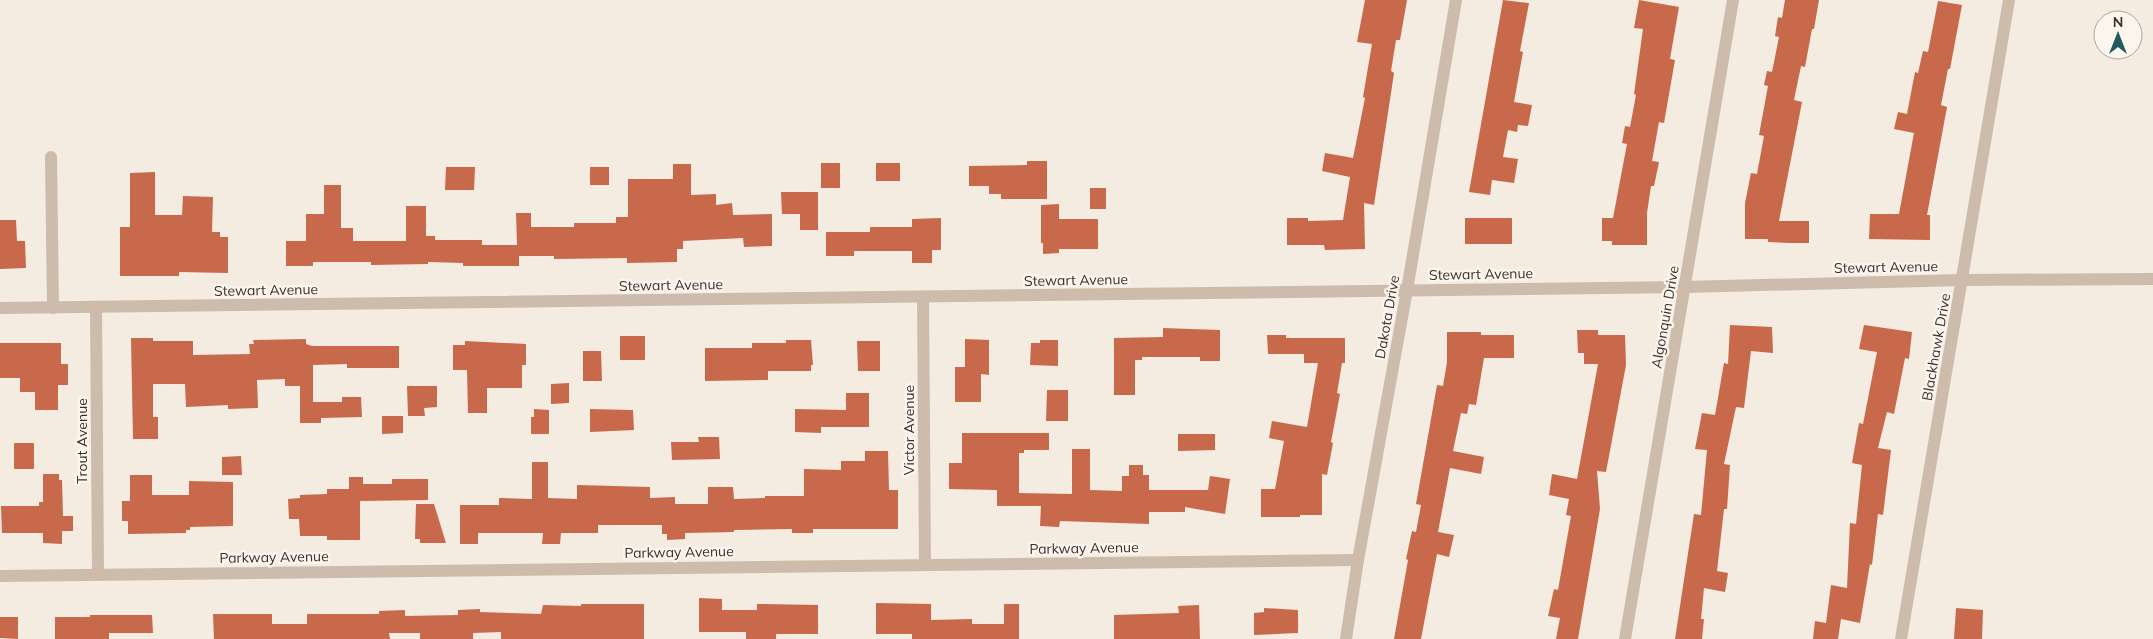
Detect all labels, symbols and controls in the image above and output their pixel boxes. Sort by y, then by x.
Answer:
north arrow [2093,10,2143,60]
text: N [2113,13,2123,31]
street label: Stewart Avenue [1834,257,1938,277]
street label: Stewart Avenue [1429,264,1533,284]
street label: Algonquin Drive [1647,264,1683,370]
street label: Stewart Avenue [1024,270,1128,290]
street label: Dakota Drive [1371,274,1403,360]
street label: Stewart Avenue [619,275,723,295]
street label: Stewart Avenue [214,280,318,300]
street label: Blackhawk Drive [1918,292,1954,402]
street label: Victor Avenue [900,385,918,475]
street label: Trout Avenue [73,398,91,484]
street label: Parkway Avenue [1029,538,1139,558]
street label: Parkway Avenue [624,542,734,562]
street label: Parkway Avenue [219,547,329,567]

